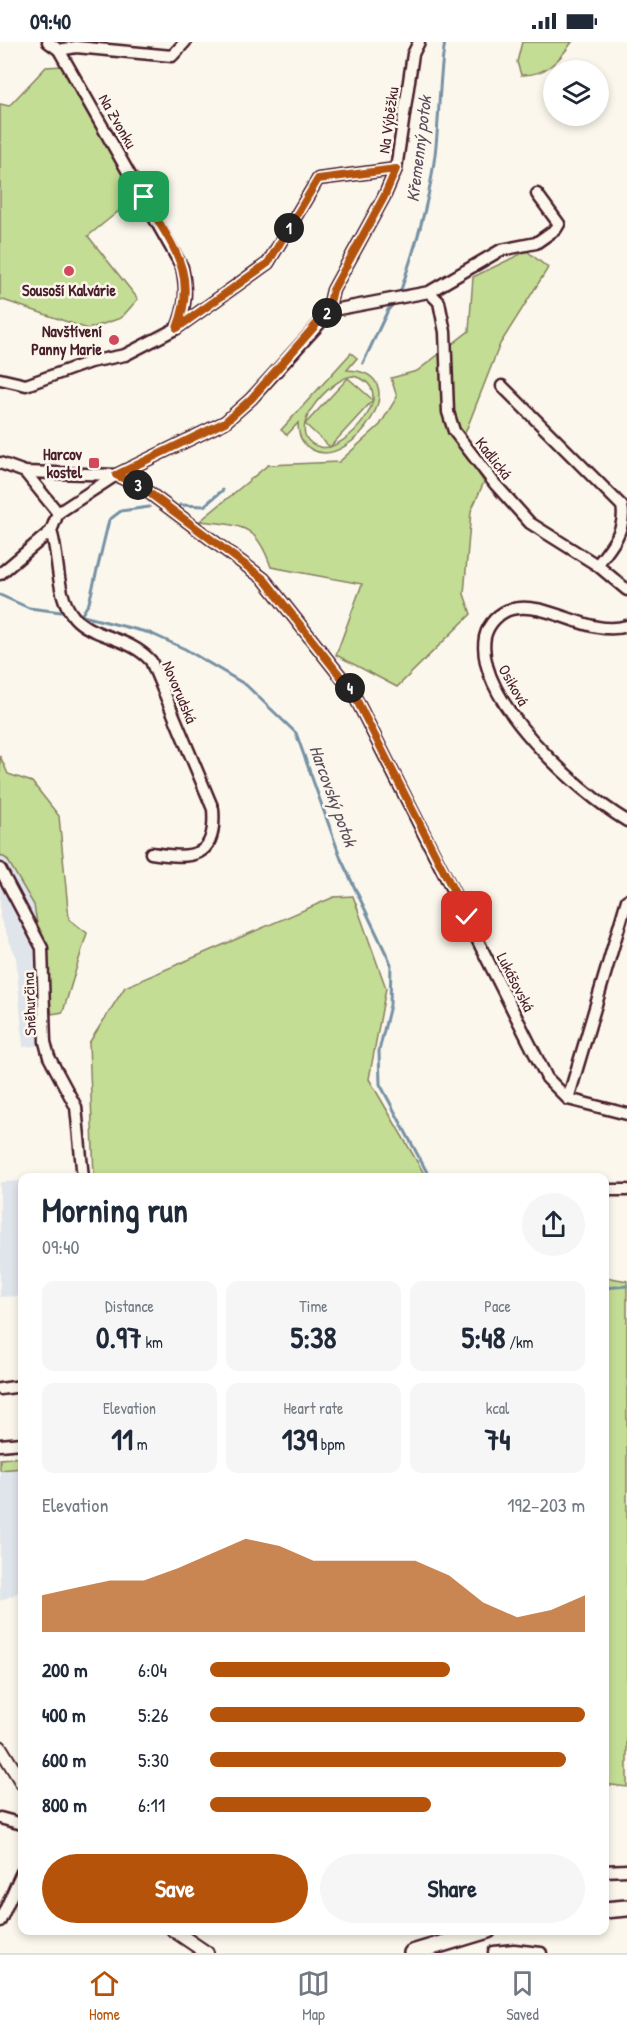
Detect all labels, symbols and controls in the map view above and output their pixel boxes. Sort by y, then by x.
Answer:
text: 09:40 [30,6,71,36]
map controls [543,60,609,126]
button: layers [543,60,609,126]
street label: Na Výběžku [372,85,404,155]
street label: Na Zvonku [94,90,143,153]
water label: Křemenný potok [400,93,438,203]
pin [118,171,169,222]
icon: arrive [127,180,160,213]
pin: 1 [274,213,304,243]
text: 1 [286,217,292,239]
marker: Sousoší Kalvárie [62,264,76,278]
place label: Sousoší Kalvárie [22,279,117,301]
pin: 2 [312,298,342,328]
text: 2 [323,302,331,324]
place label: Navštívení Panny Marie [31,320,103,361]
marker: Navštívení Panny Marie [107,333,121,347]
street label: Kadlická [471,432,517,484]
place label: Harcov kostel [43,443,83,483]
marker: Harcov kostel [87,456,101,470]
pin: 3 [123,470,153,500]
text: 3 [134,474,142,496]
street label: Novorudská [157,657,203,727]
street label: Osiková [493,660,535,710]
pin: 4 [335,673,365,703]
text: 4 [347,677,353,699]
water label: Harcovský potok [304,742,364,851]
pin [441,891,492,942]
icon: check [450,900,483,933]
street label: Lukášovská [492,949,540,1015]
street label: Sněhurčina [17,972,41,1036]
text: Morning run [42,1188,188,1232]
button: share [522,1193,585,1256]
text: 09:40 [42,1233,79,1260]
text: Distance [105,1295,154,1317]
text: Time [299,1295,328,1317]
text: Pace [484,1295,511,1317]
text: 0.97 [96,1317,142,1357]
text: 5:38 [290,1317,337,1357]
text: 5:48 [462,1317,505,1357]
text: km [142,1331,163,1353]
text: /km [505,1331,533,1353]
text: Elevation [103,1397,156,1419]
text: Heart rate [284,1397,343,1419]
text: kcal [486,1397,509,1419]
text: 11 [111,1419,133,1459]
text: 139 [282,1419,317,1459]
text: 74 [484,1419,511,1459]
text: m [133,1433,148,1455]
text: bpm [317,1433,345,1455]
text: Elevation [42,1491,108,1518]
text: 192–203 m [507,1491,585,1518]
text: 200 m [42,1656,87,1683]
text: 6:04 [138,1656,167,1683]
text: 400 m [42,1701,86,1728]
text: 5:26 [138,1701,168,1728]
text: 600 m [42,1746,86,1773]
text: 5:30 [138,1746,169,1773]
text: 800 m [42,1791,87,1818]
text: 6:11 [138,1791,165,1818]
button: Save [42,1854,308,1923]
button: Share [320,1854,585,1923]
tab: Home [88,1967,121,2025]
tab: Map [297,1967,330,2025]
tab: Saved [506,1967,539,2025]

